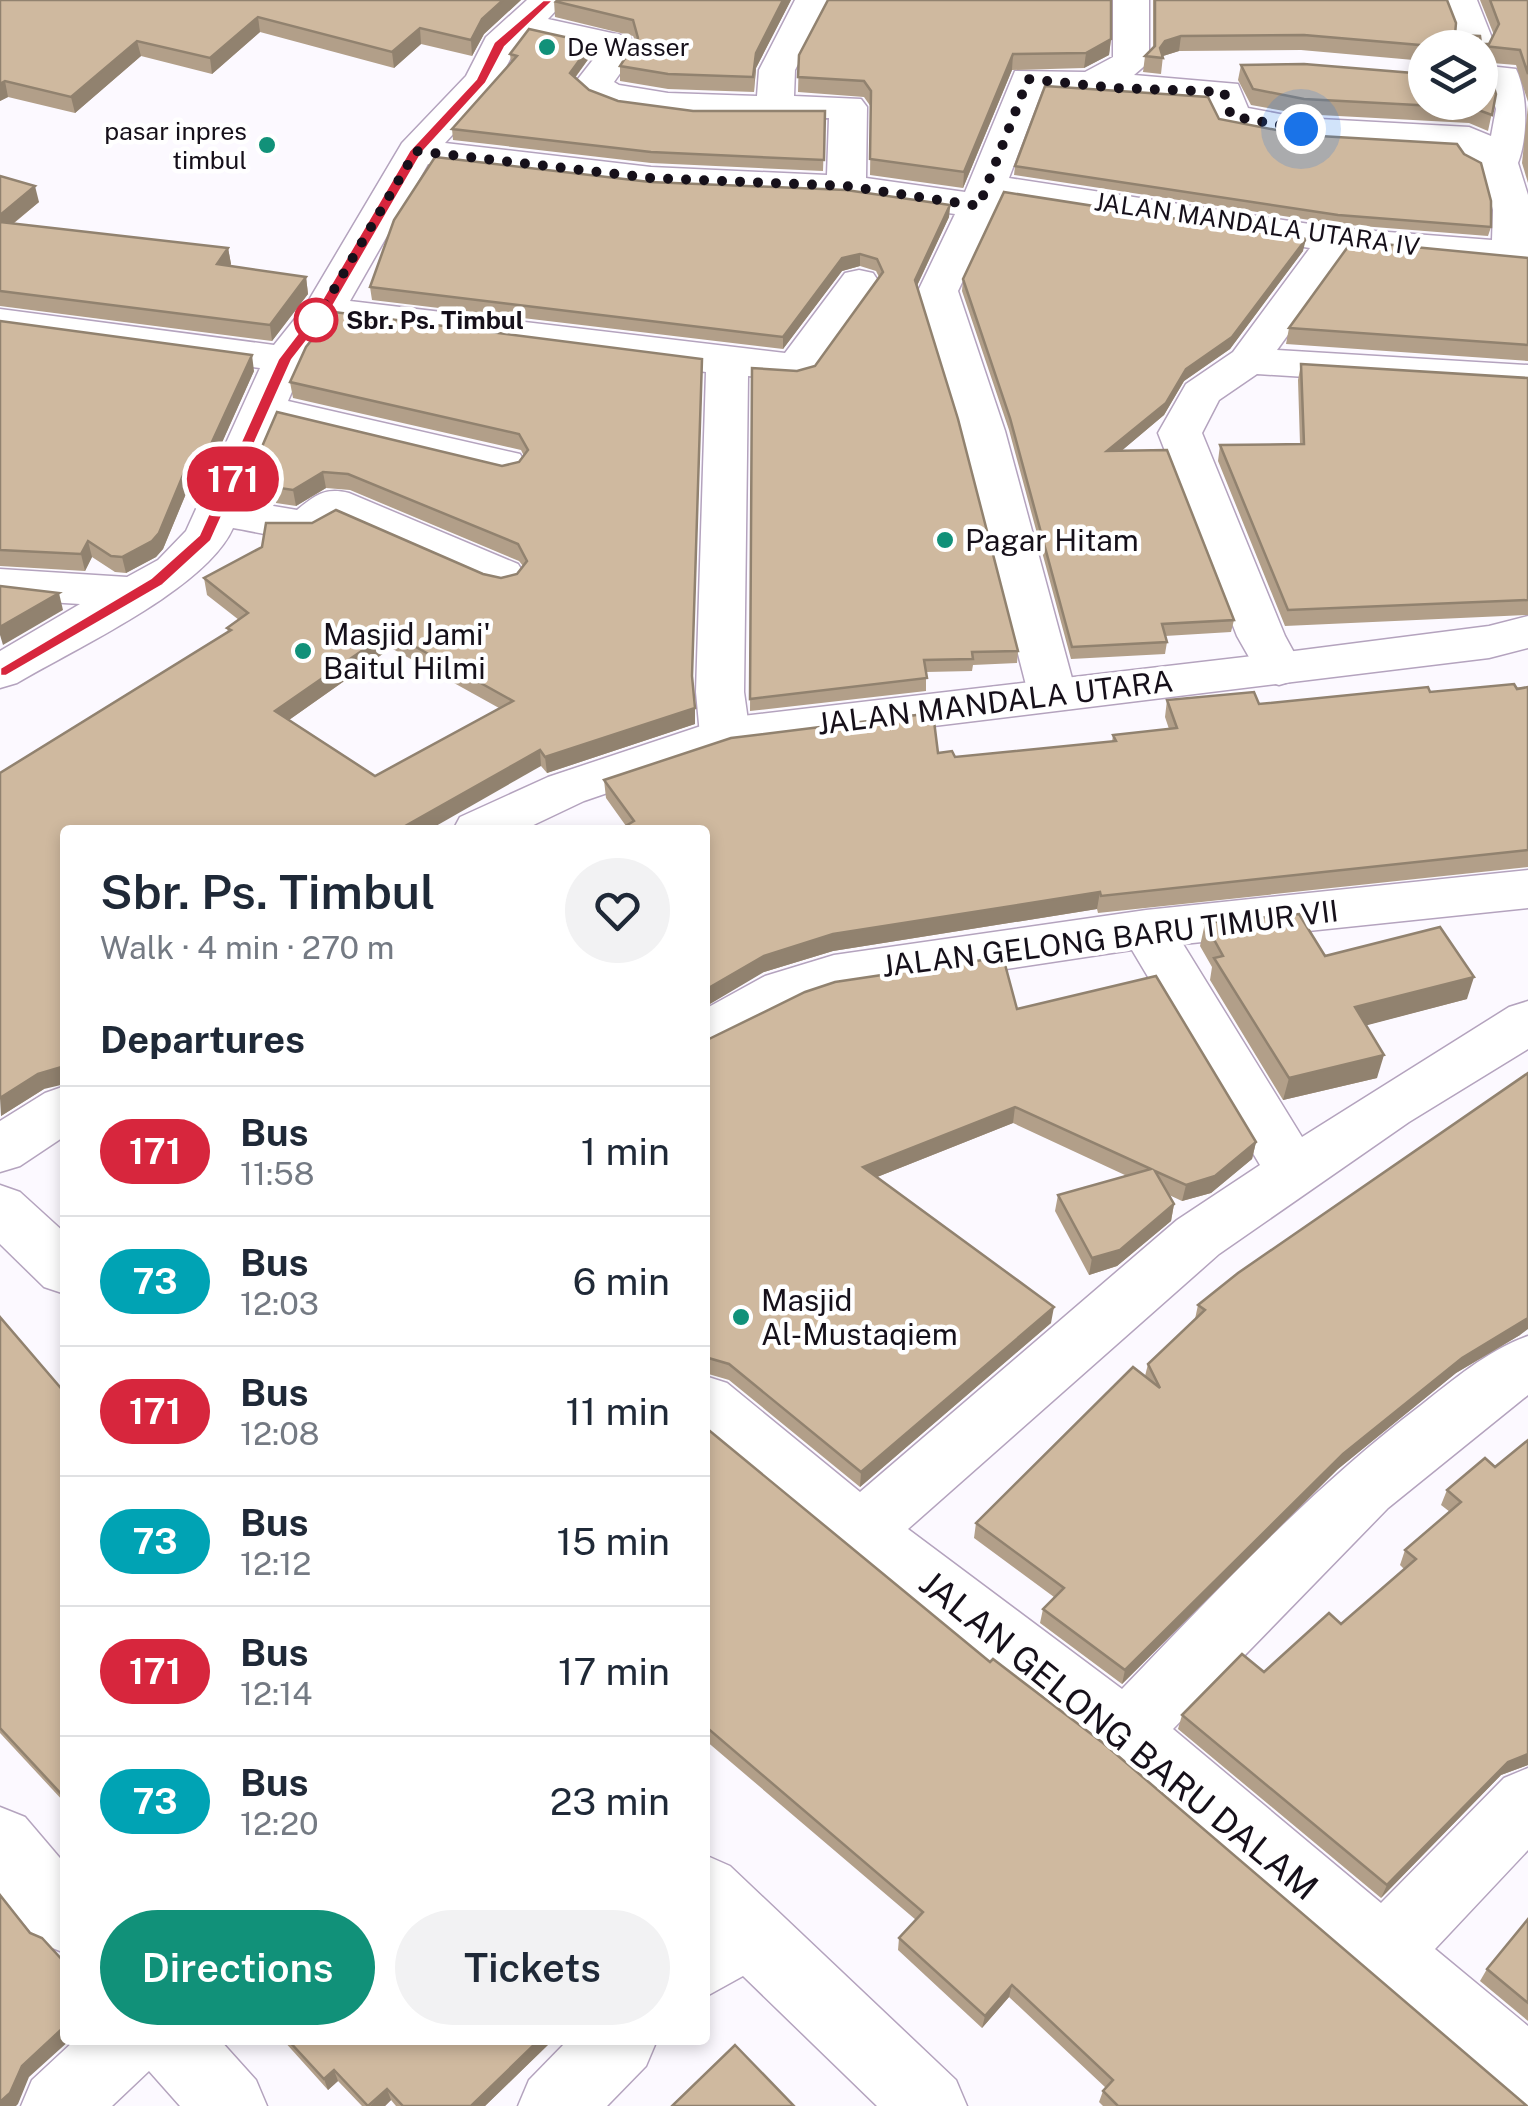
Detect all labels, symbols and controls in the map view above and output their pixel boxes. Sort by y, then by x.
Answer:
map controls [1408,30,1498,120]
button: layers [1408,30,1498,120]
place label: De Wasser [567,32,689,62]
marker: De Wasser [536,36,558,58]
your location [1276,104,1326,154]
place label: pasar inpres timbul [104,116,247,175]
marker: pasar inpres timbul [256,134,278,156]
street label: JALAN MANDALA UTARA IV [1092,186,1422,262]
marker: Sbr. Ps. Timbul [295,299,337,341]
place label: Sbr. Ps. Timbul [346,305,524,335]
line badge: 171 [176,446,290,512]
text: 171 [207,459,259,500]
place label: Pagar Hitam [965,522,1139,558]
marker: Pagar Hitam [934,529,956,551]
place label: Masjid Jami' Baitul Hilmi [323,616,491,686]
marker: Masjid Jami' Baitul Hilmi [292,640,314,662]
street label: JALAN MANDALA UTARA [815,662,1175,742]
button: heart [565,858,670,963]
text: Sbr. Ps. Timbul [100,863,435,920]
street label: JALAN GELONG BARU TIMUR VII [880,892,1340,984]
text: Walk · 4 min · 270 m [100,929,395,966]
text: Departures [100,1017,305,1062]
text: Bus [240,1110,309,1155]
text: 1 min [581,1129,670,1174]
text: 171 [129,1131,181,1172]
text: 11:58 [240,1155,314,1192]
text: Bus [240,1240,309,1285]
text: 6 min [573,1259,670,1304]
text: 73 [133,1261,177,1302]
place label: Masjid Al-Mustaqiem [761,1282,958,1352]
text: 12:03 [240,1285,319,1322]
marker: Masjid Al-Mustaqiem [730,1306,752,1328]
text: Bus [240,1370,309,1415]
text: 11 min [565,1389,670,1434]
text: 171 [129,1391,181,1432]
text: 12:08 [240,1415,319,1452]
text: Bus [240,1500,309,1545]
text: 15 min [557,1519,670,1564]
text: 73 [133,1521,177,1562]
text: 12:12 [240,1545,311,1582]
street label: JALAN GELONG BARU DALAM [912,1562,1326,1908]
text: Bus [240,1630,309,1675]
text: 17 min [558,1649,670,1694]
text: 171 [129,1651,181,1692]
text: 12:14 [240,1675,312,1712]
text: Bus [240,1760,309,1805]
text: 23 min [550,1779,670,1824]
text: 73 [133,1781,177,1822]
text: 12:20 [240,1805,319,1842]
button: Directions [100,1910,375,2025]
button: Tickets [395,1910,670,2025]

